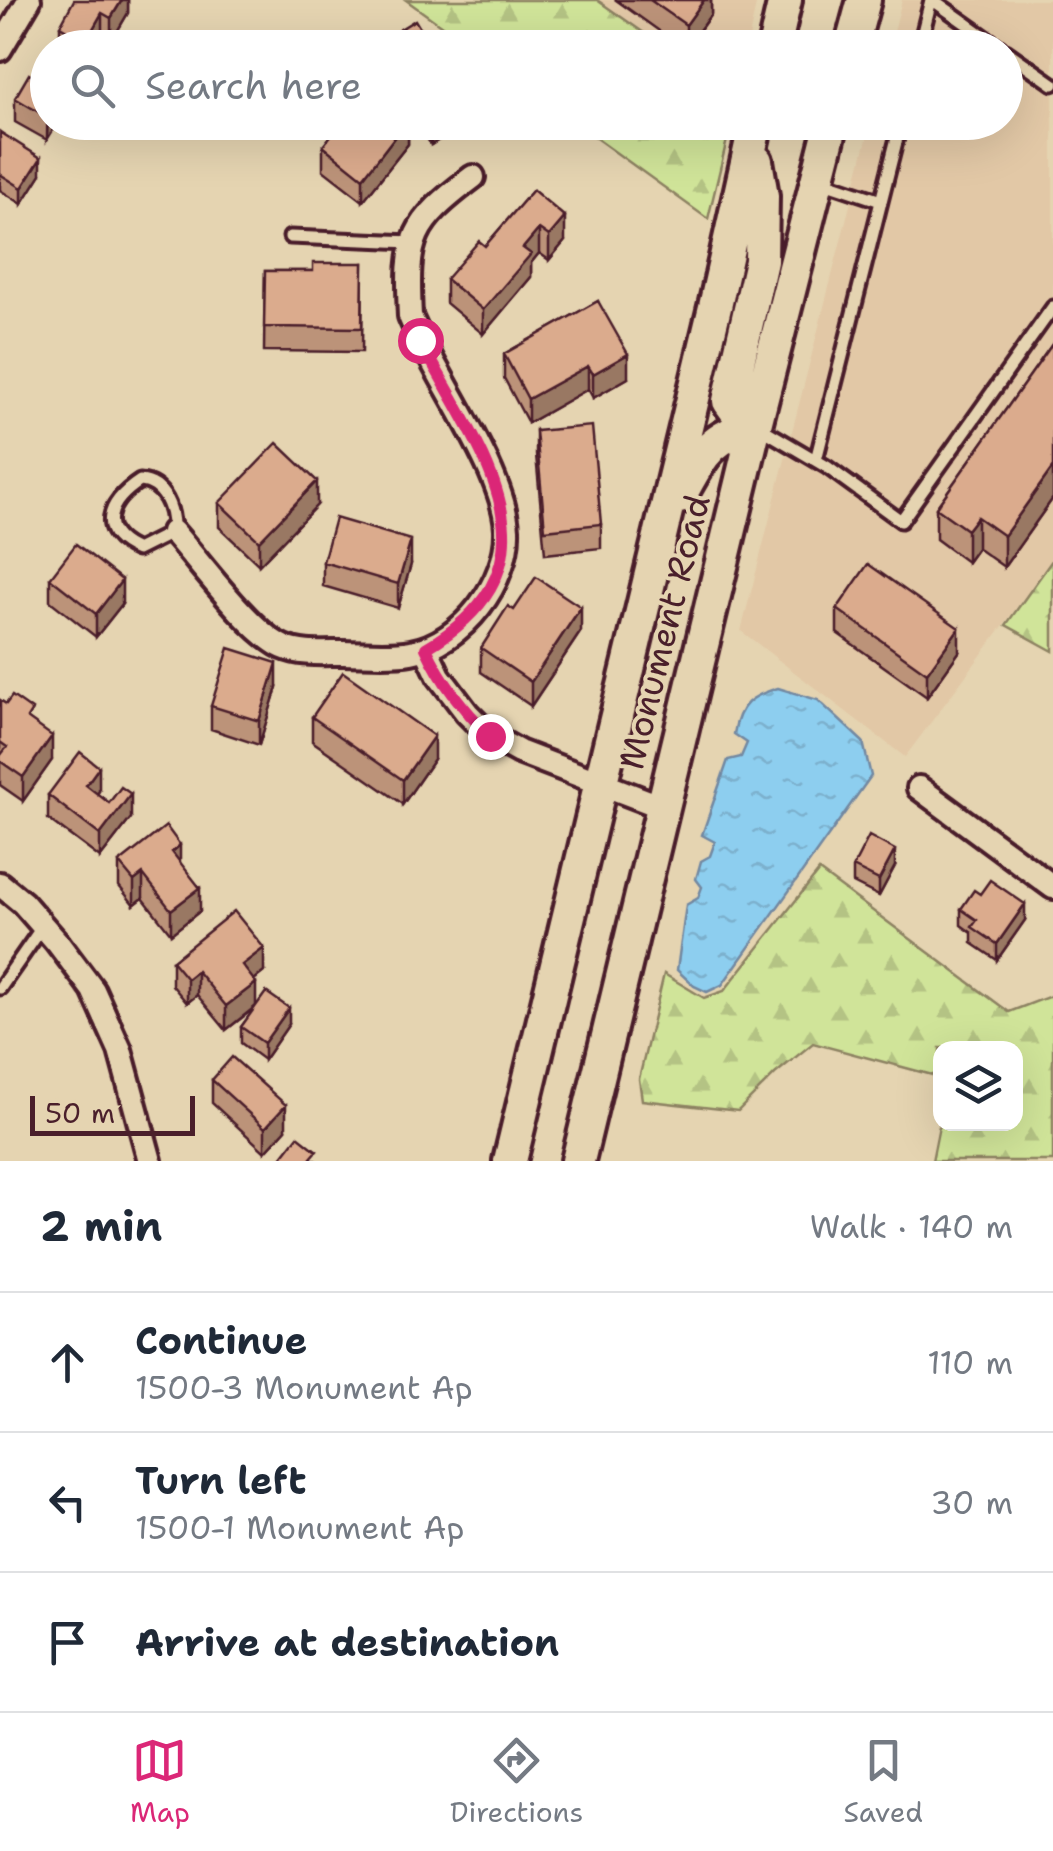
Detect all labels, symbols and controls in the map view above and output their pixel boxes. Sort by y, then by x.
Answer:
search box [30,30,1023,140]
icon: search [65,58,120,113]
text: Search here [145,60,362,111]
route start [398,318,444,364]
street label: Monument Road [607,490,721,774]
route end [468,714,514,760]
map controls [933,1041,1023,1131]
button: layers [933,1041,1023,1131]
scale bar [30,1091,195,1136]
text: 50 m [45,1094,115,1132]
text: 2 min [40,1198,162,1254]
text: Walk · 140 m [810,1205,1013,1248]
text: Continue [135,1315,307,1366]
icon: ahead [40,1335,95,1390]
text: 110 m [927,1341,1013,1384]
text: 1500-3 Monument Ap [135,1366,473,1409]
text: Turn left [135,1455,307,1506]
icon: left [40,1475,95,1530]
text: 30 m [930,1481,1013,1524]
text: 1500-1 Monument Ap [135,1506,465,1549]
icon: arrive [40,1615,95,1670]
text: Arrive at destination [135,1617,559,1668]
tab: Map [130,1733,190,1831]
tab: Directions [450,1733,583,1831]
tab: Saved [843,1733,923,1831]

